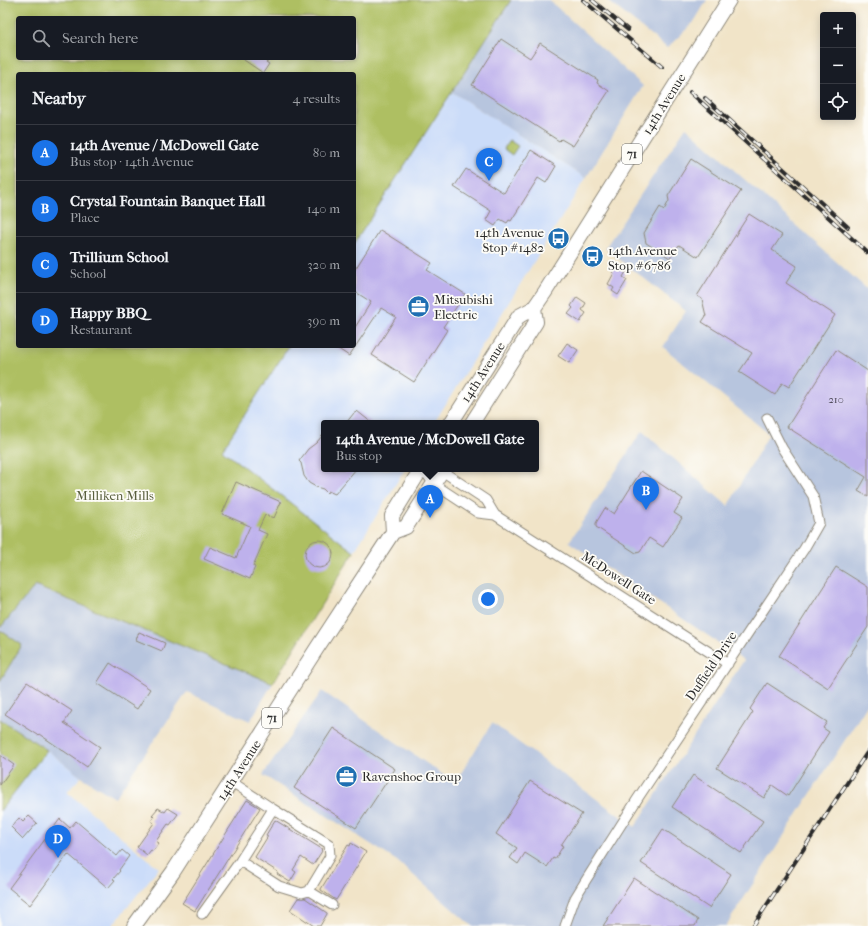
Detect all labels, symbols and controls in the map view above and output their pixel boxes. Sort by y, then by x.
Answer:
map controls [820,12,856,120]
button: + [820,12,856,48]
search box [16,16,356,60]
icon: search [30,27,52,49]
text: Search here [62,29,138,47]
button: − [820,48,856,84]
street label: 14th Avenue [639,70,689,137]
button: locate [820,84,856,120]
text: Nearby [32,88,86,108]
text: 4 results [293,91,340,106]
text: 14th Avenue / McDowell Gate [70,136,259,154]
road number: 71 [622,144,642,164]
text: A [41,145,49,160]
text: 80 m [313,145,340,160]
pin: C [476,148,502,181]
text: Bus stop · 14th Avenue [70,154,194,169]
text: Crystal Fountain Banquet Hall [70,192,265,210]
text: B [41,201,49,216]
text: 140 m [307,201,340,216]
text: Place [70,210,100,225]
place label: 14th Avenue Stop #1482 [475,225,545,255]
bus stop icon: 14th Avenue Stop #1482 [546,226,572,252]
place label: 14th Avenue Stop #6786 [608,243,678,273]
bus stop icon: 14th Avenue Stop #6786 [579,244,605,270]
text: Trillium School [70,248,169,266]
text: C [41,257,49,272]
text: 320 m [307,257,340,272]
text: School [70,266,106,281]
place label: Mitsubishi Electric [434,292,493,322]
office icon: Mitsubishi Electric [405,293,431,319]
text: Happy BBQ [70,304,147,322]
text: D [40,313,50,328]
text: 390 m [307,313,340,328]
text: Restaurant [70,322,132,337]
street label: 14th Avenue [458,339,508,405]
house number: 210 [828,393,844,406]
popup [321,420,539,472]
text: 14th Avenue / McDowell Gate [336,430,524,448]
text: Bus stop [336,448,382,463]
pin: B [633,477,659,510]
pin: A [417,485,443,518]
park label: Milliken Mills [76,488,154,503]
street label: McDowell Gate [579,548,660,608]
your location [478,589,498,609]
street label: Duffield Drive [682,628,740,703]
road number: 71 [262,708,282,728]
street label: 14th Avenue [214,737,264,803]
office icon: Ravenshoe Group [334,763,360,789]
place label: Ravenshoe Group [362,769,461,784]
pin: D [45,825,71,858]

